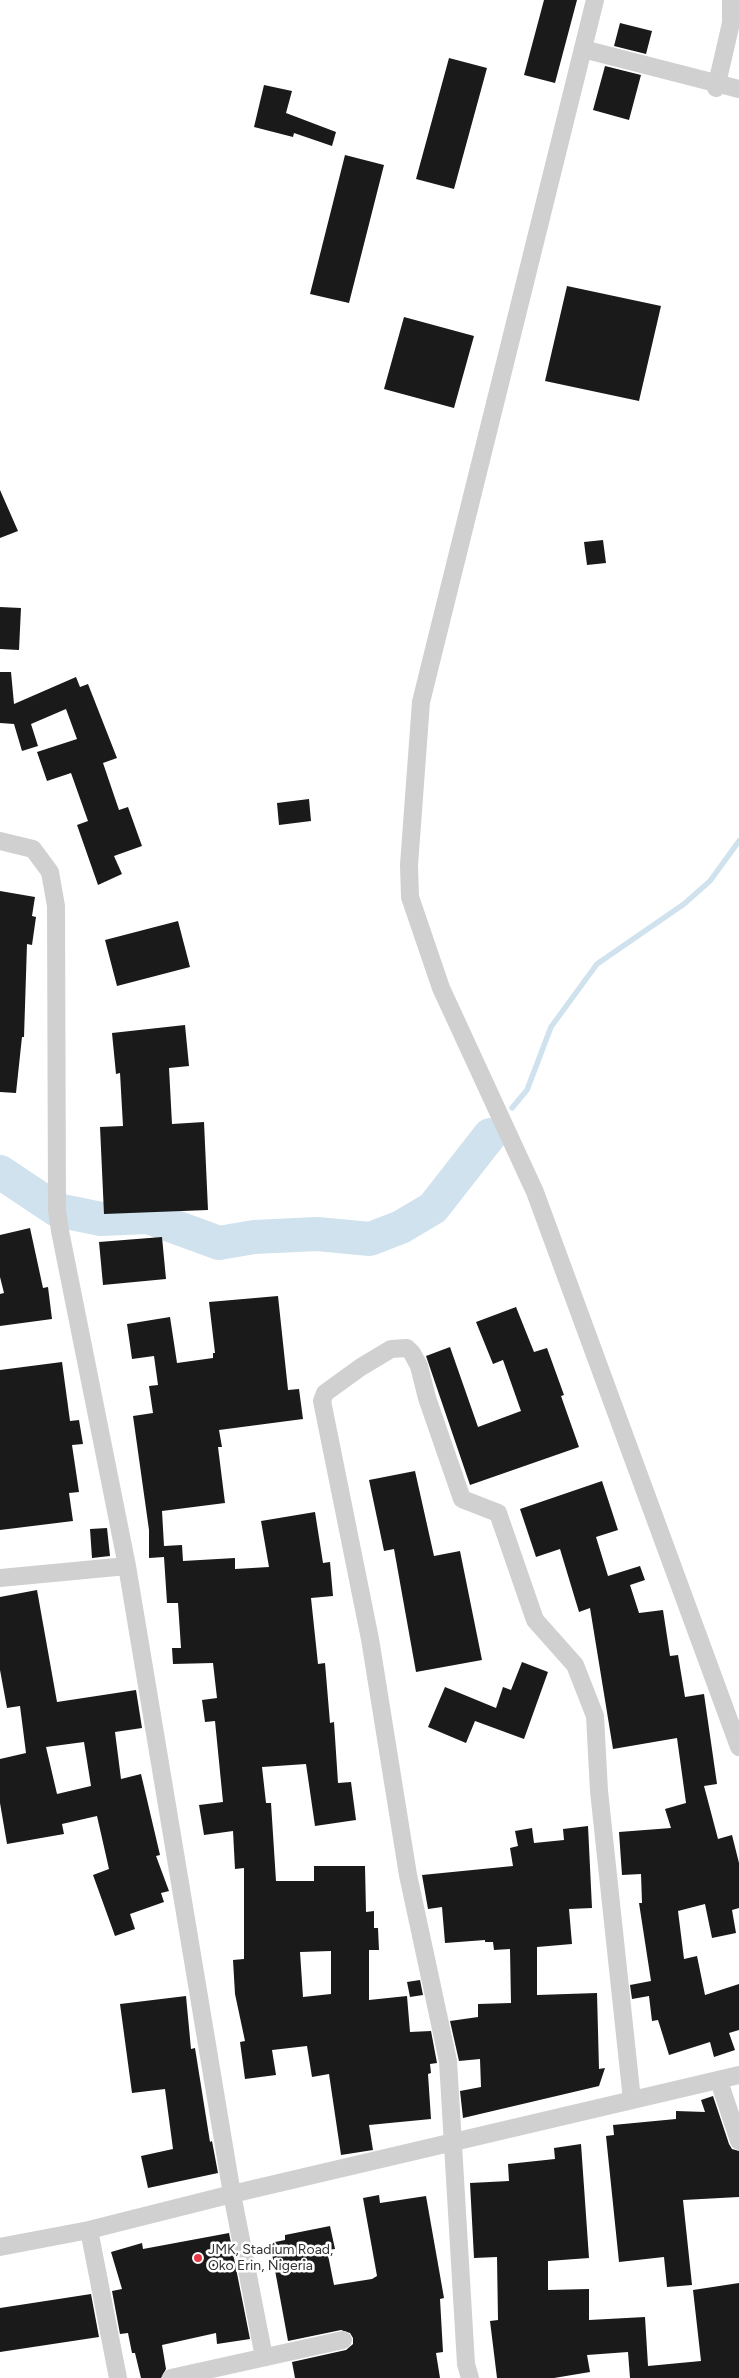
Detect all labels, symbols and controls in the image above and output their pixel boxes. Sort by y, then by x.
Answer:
place label: JMK, Stadium Road, Oko Erin, Nigeria [208,2242,333,2274]
marker: JMK, Stadium Road, Oko Erin, Nigeria [192,2252,204,2264]

